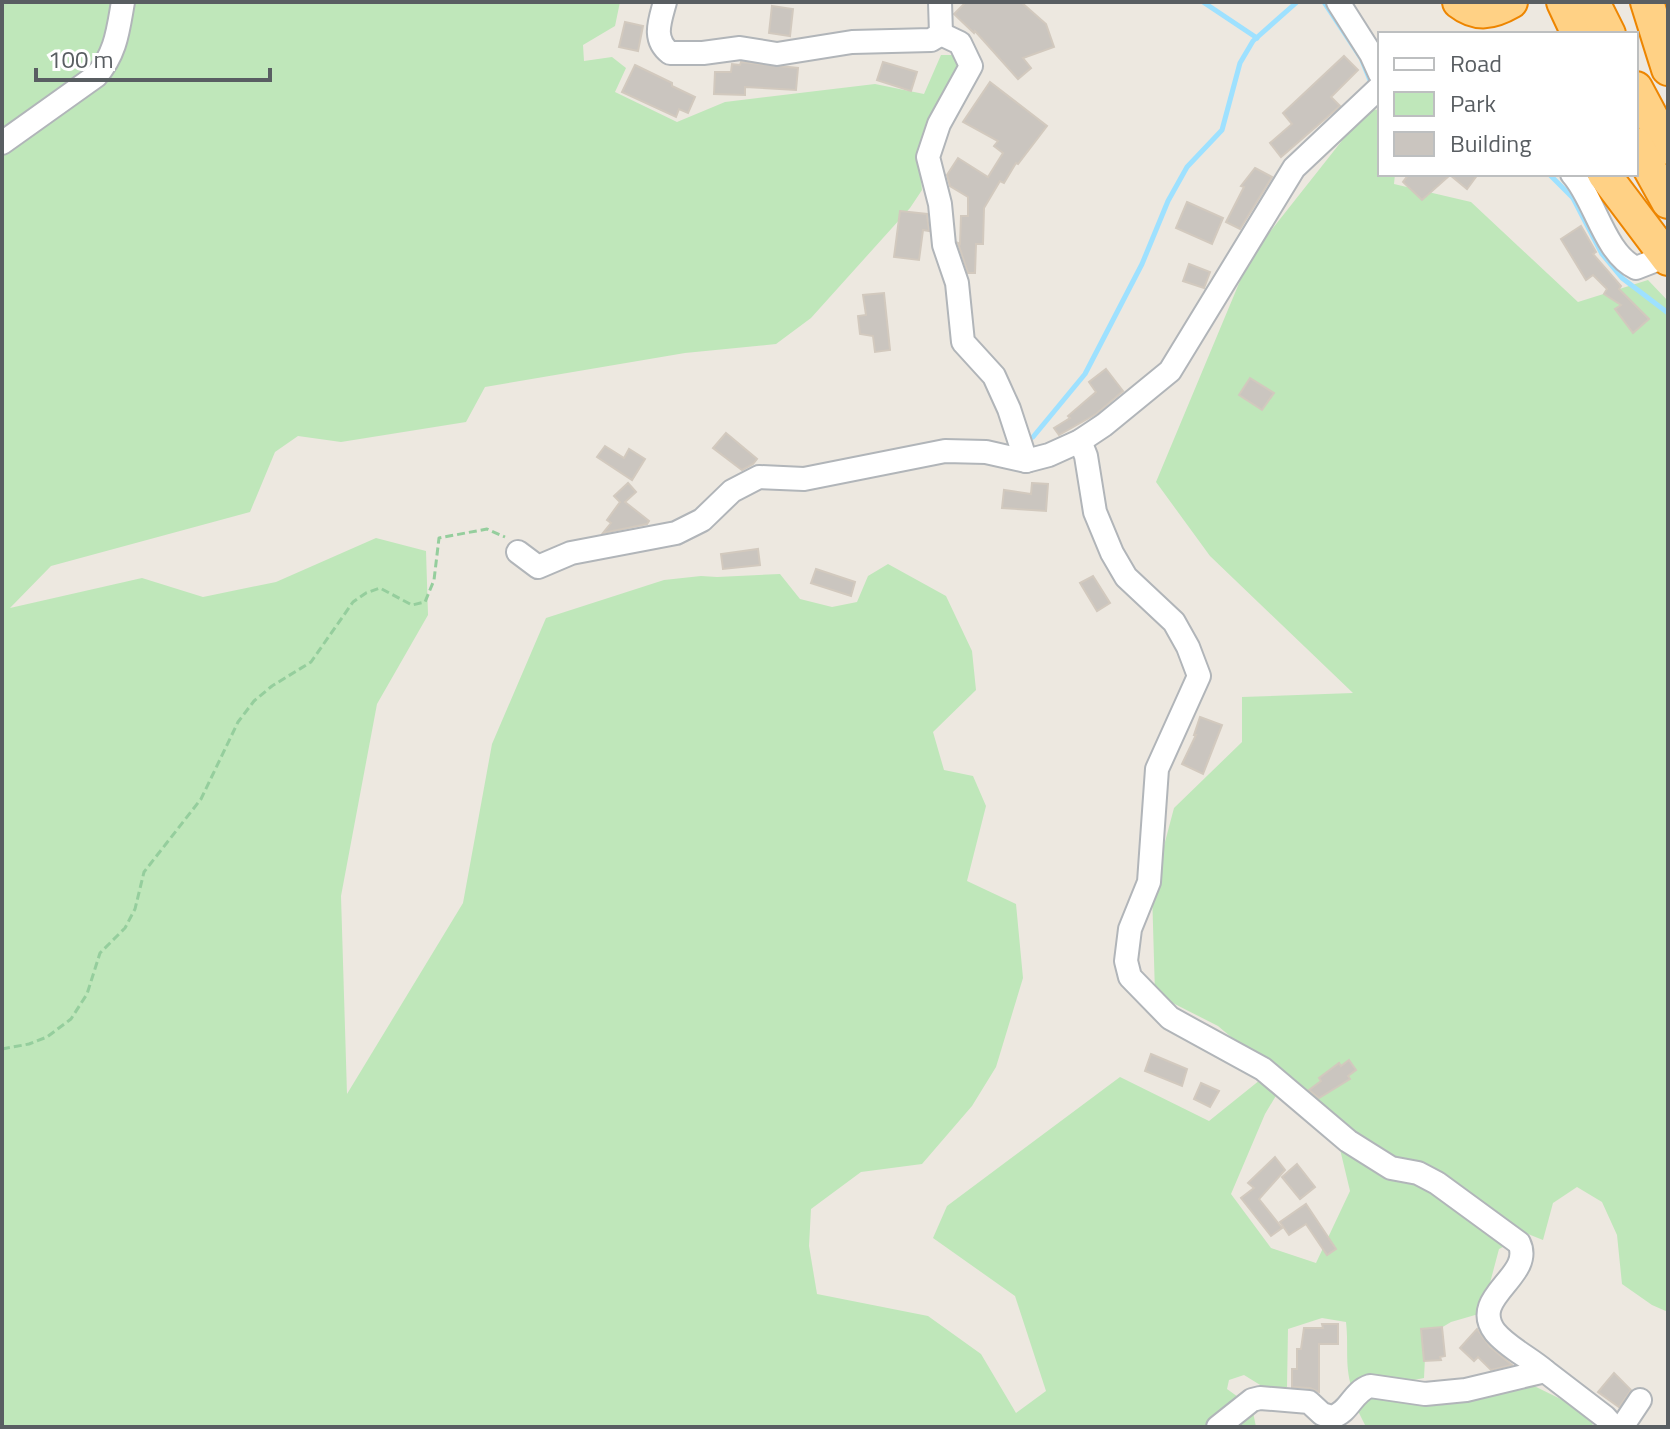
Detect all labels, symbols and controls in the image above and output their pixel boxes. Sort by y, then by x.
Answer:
scale bar [36,32,270,82]
legend [1378,32,1638,176]
text: 100 m [48,41,114,77]
text: Road [1450,45,1502,81]
text: Park [1450,85,1496,121]
text: Building [1450,125,1532,161]

